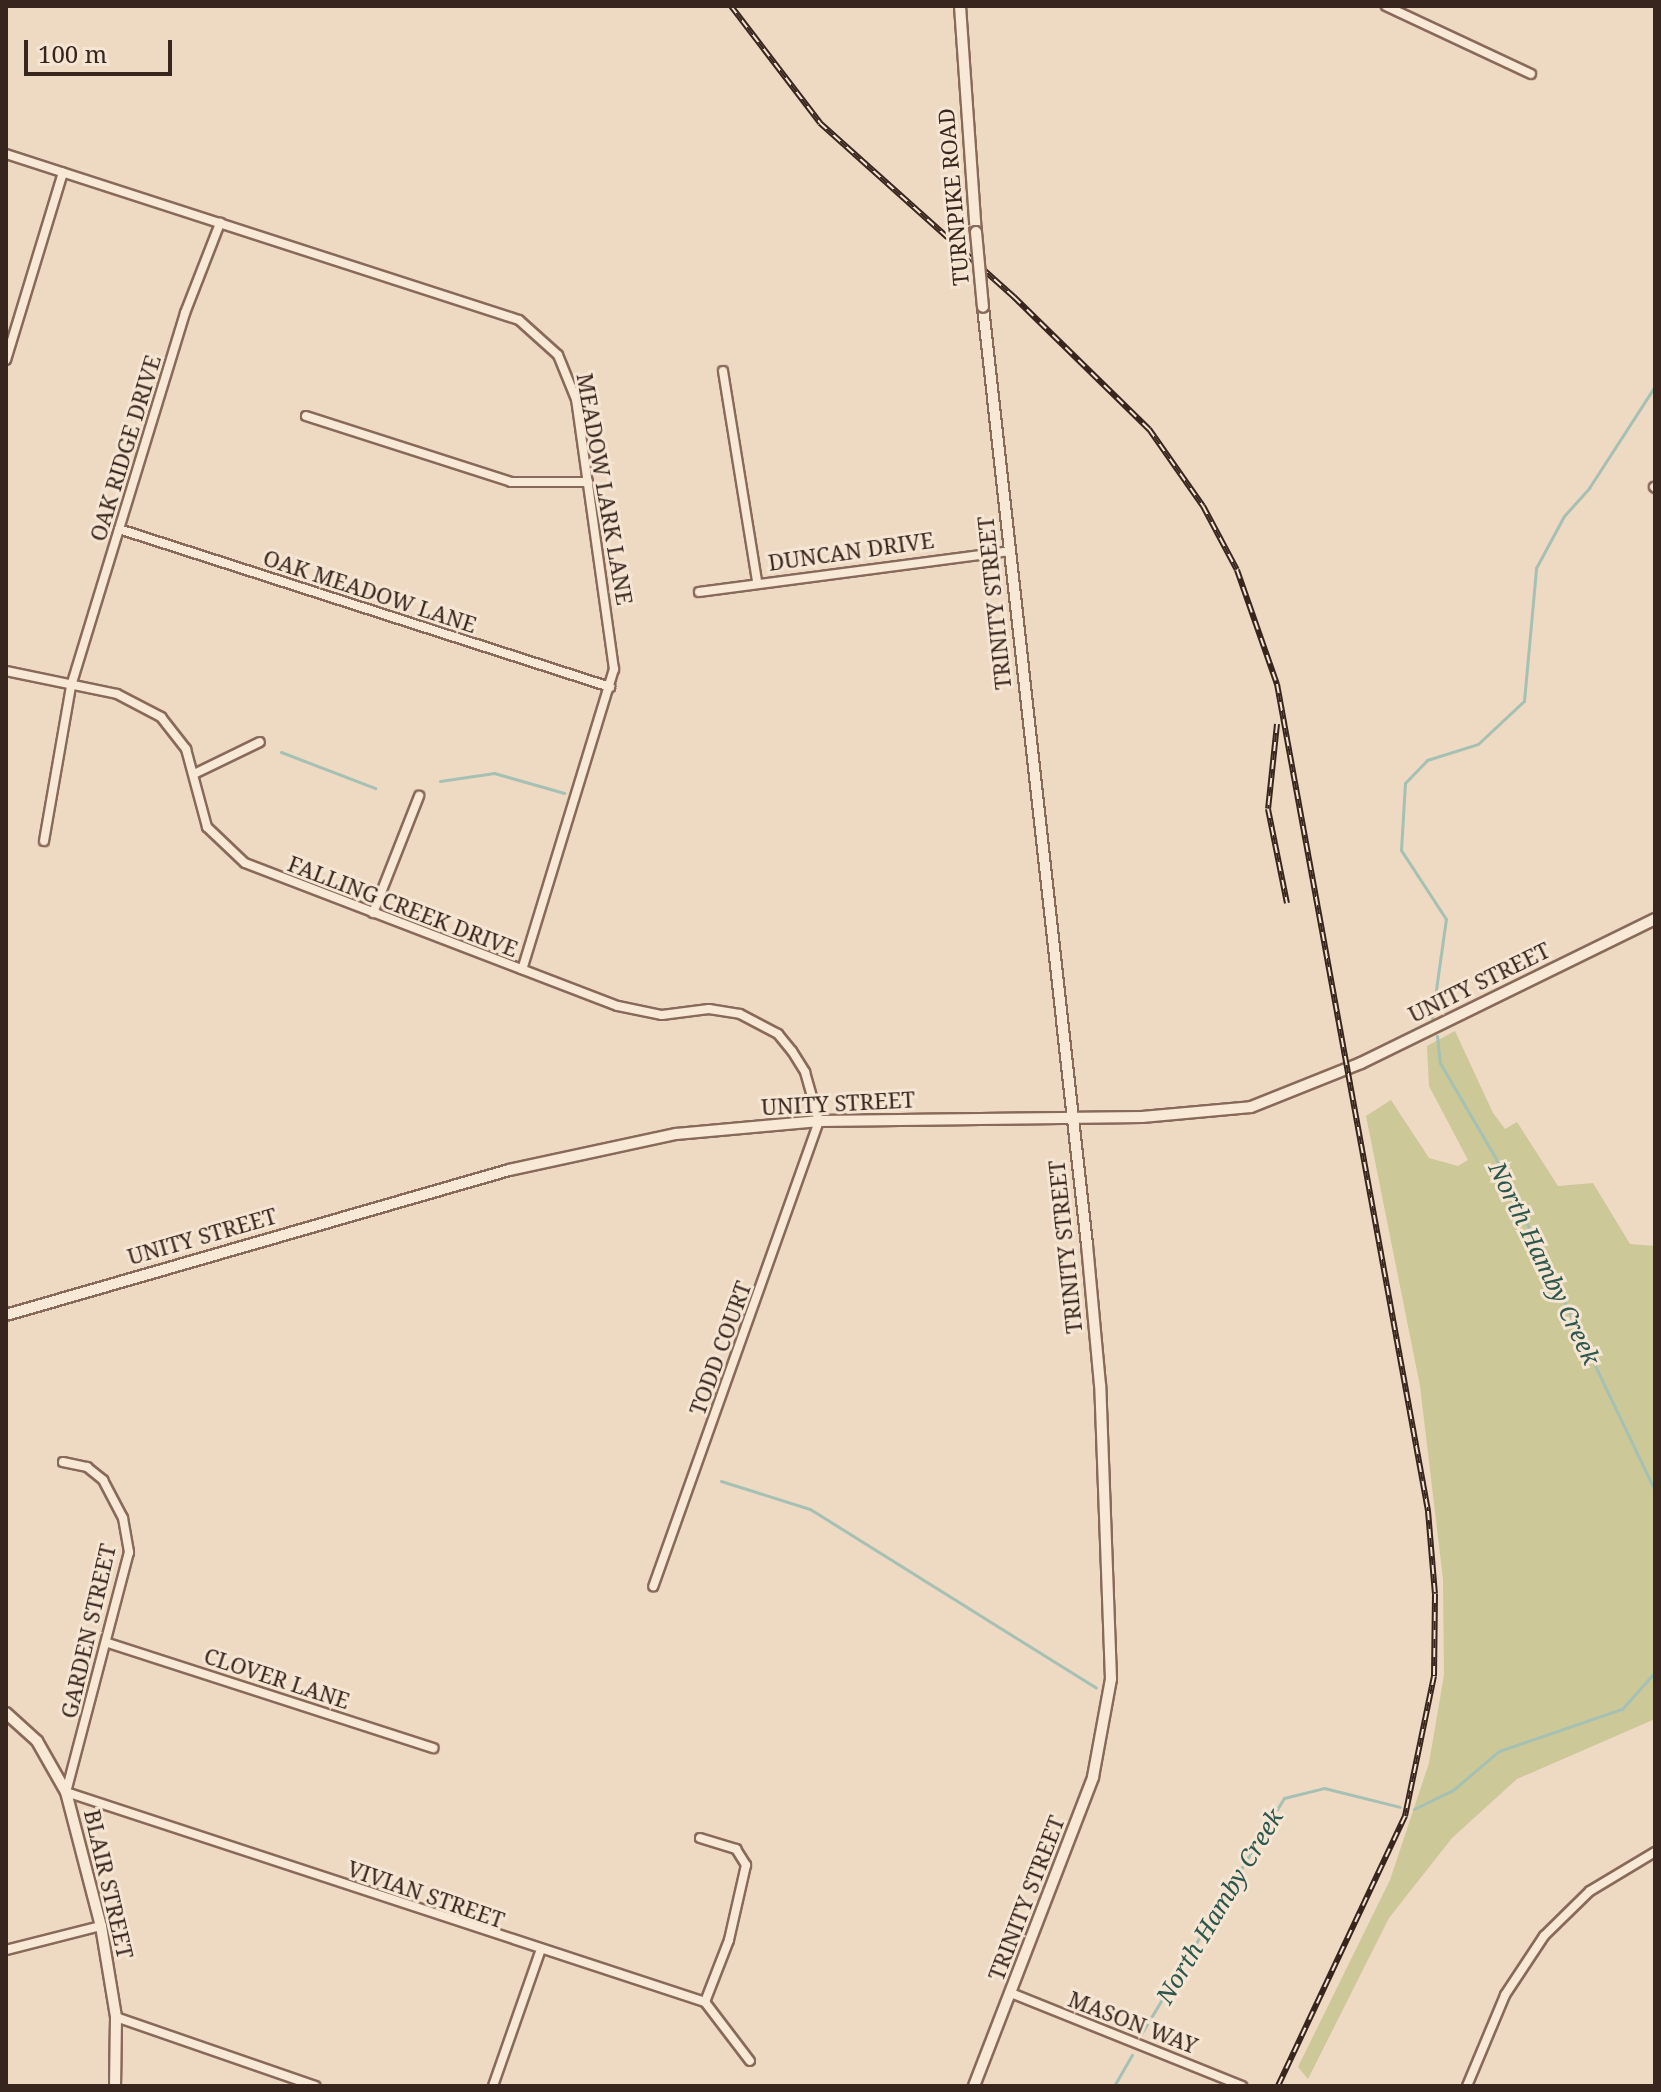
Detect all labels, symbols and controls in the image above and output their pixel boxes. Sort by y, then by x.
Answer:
scale bar [28,24,176,74]
text: 100 m [38,37,107,70]
street label: TURNPIKE ROAD [932,107,974,287]
street label: OAK RIDGE DRIVE [84,352,166,544]
street label: MEADOW LARK LANE [572,371,638,607]
street label: TRINITY STREET [972,515,1016,691]
street label: DUNCAN DRIVE [766,526,936,576]
street label: OAK MEADOW LANE [260,544,480,638]
street label: FALLING CREEK DRIVE [284,850,522,962]
street label: UNITY STREET [1404,936,1554,1028]
street label: UNITY STREET [760,1086,916,1120]
water label: North Hamby Creek [1483,1157,1607,1369]
street label: TRINITY STREET [1043,1159,1087,1335]
street label: UNITY STREET [124,1202,280,1270]
street label: TODD COURT [684,1278,756,1418]
street label: GARDEN STREET [55,1541,121,1721]
street label: CLOVER LANE [201,1642,353,1714]
water label: North Hamby Creek [1149,1803,1289,2009]
street label: BLAIR STREET [79,1807,139,1961]
street label: TRINITY STREET [982,1812,1070,1984]
street label: VIVIAN STREET [344,1855,508,1933]
street label: MASON WAY [1065,1985,1201,2059]

